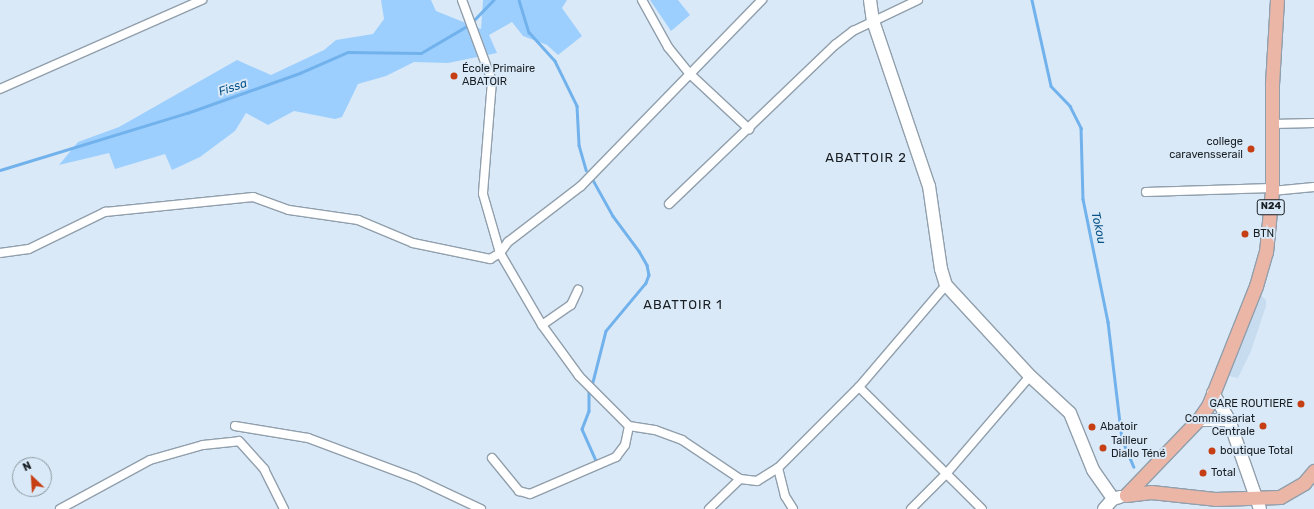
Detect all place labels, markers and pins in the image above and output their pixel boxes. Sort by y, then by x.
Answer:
place label: École Primaire ABATOIR [462,63,535,89]
marker: École Primaire ABATOIR [449,71,459,81]
place label: college caravensserail [1169,136,1243,162]
marker: college caravensserail [1246,144,1256,154]
place label: BTN [1253,227,1274,241]
marker: BTN [1240,229,1250,239]
place label: GARE ROUTIERE [1209,397,1293,411]
marker: GARE ROUTIERE [1296,399,1306,409]
place label: Commissariat Centrale [1185,413,1255,439]
place label: Abatoir [1100,420,1137,434]
marker: Commissariat Centrale [1258,421,1268,431]
marker: Abatoir [1087,422,1097,432]
place label: Tailleur Diallo Téné [1111,435,1166,461]
marker: Tailleur Diallo Téné [1098,443,1108,453]
place label: boutique Total [1220,444,1293,458]
marker: boutique Total [1207,446,1217,456]
place label: Total [1211,466,1236,480]
marker: Total [1198,468,1208,478]

